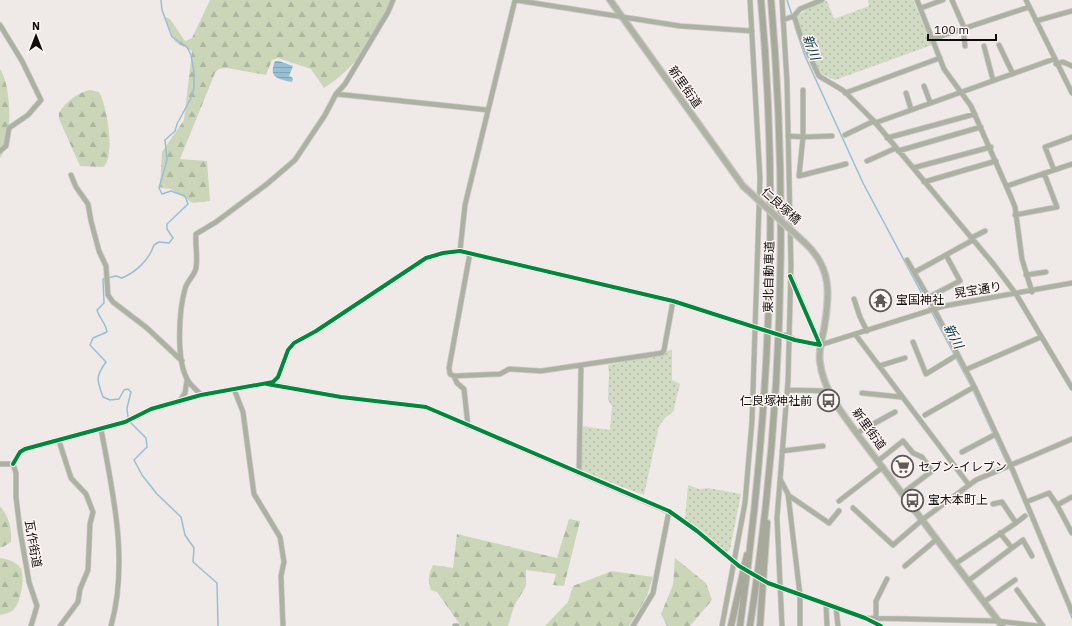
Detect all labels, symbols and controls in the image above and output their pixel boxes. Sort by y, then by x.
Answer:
north arrow [16,16,56,56]
scale bar [928,16,996,42]
text: N [32,19,40,33]
text: 100 m [934,22,969,37]
water label: 新川 [799,32,825,64]
street label: 新里街道 [665,63,705,111]
street label: 仁良塚橋 [758,184,804,227]
street label: 東北自動車道 [760,241,777,313]
street label: 晃宝通り [953,278,1003,301]
temple icon: 宝国神社 [868,287,894,313]
place label: 宝国神社 [896,292,944,307]
water label: 新川 [940,321,968,353]
bus stop icon: 仁良塚神社前 [815,388,841,414]
place label: 仁良塚神社前 [740,393,812,408]
street label: 新里街道 [849,405,890,453]
supermarket icon: セブン-イレブン [889,454,915,480]
place label: セブン-イレブン [918,459,1007,474]
bus stop icon: 宝木本町上 [899,487,925,513]
place label: 宝木本町上 [928,492,988,507]
street label: 瓦作街道 [22,519,45,569]

